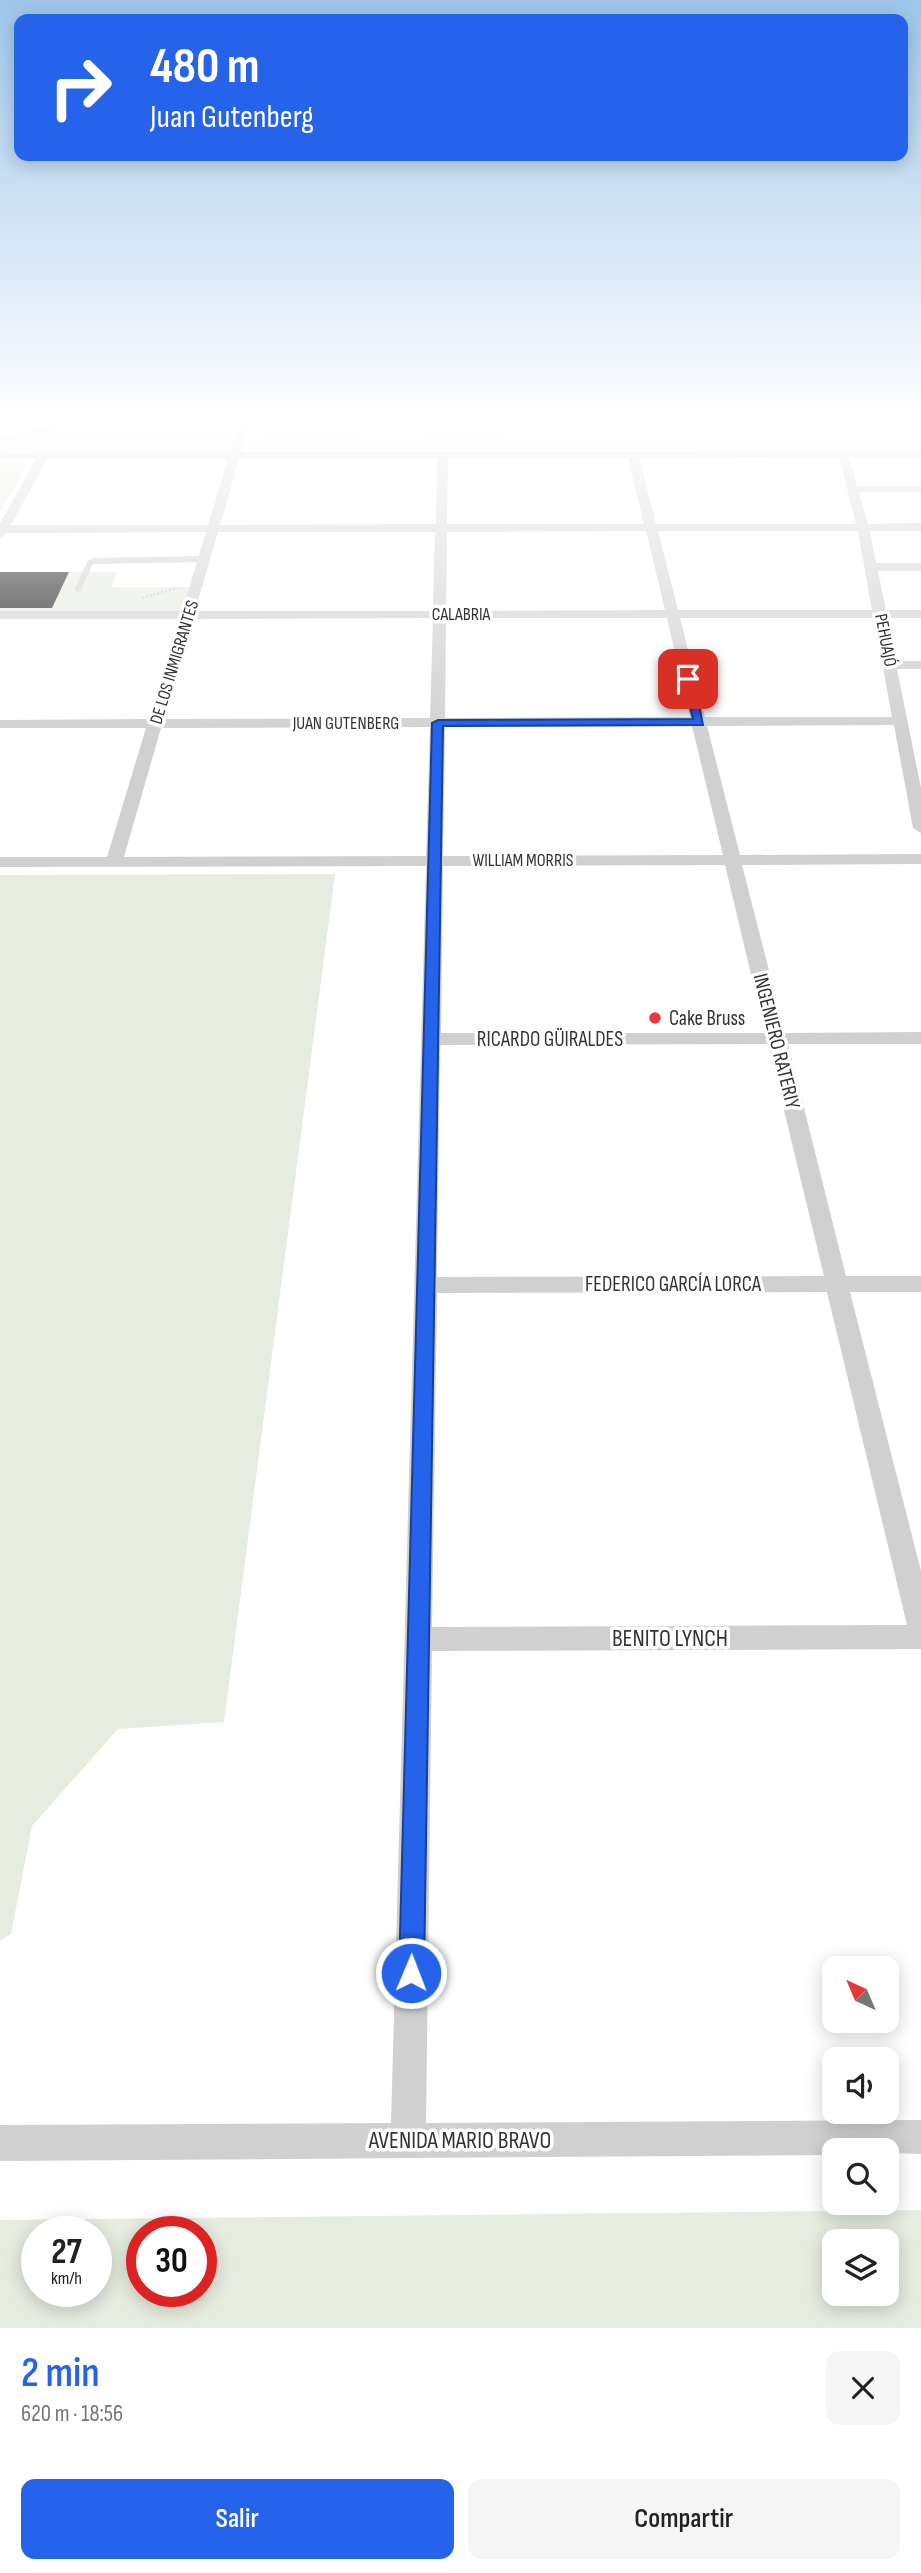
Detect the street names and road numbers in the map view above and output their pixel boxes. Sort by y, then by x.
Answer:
street label: DE LOS INMIGRANTES [146,597,203,727]
street label: CALABRIA [432,604,491,625]
street label: PEHUAJÓ [870,612,901,668]
street label: JUAN GUTENBERG [292,713,399,734]
street label: WILLIAM MORRIS [472,850,574,871]
street label: INGENIERO RATERIY [748,971,805,1112]
street label: RICARDO GÜIRALDES [477,1027,623,1052]
street label: FEDERICO GARCÍA LORCA [585,1272,762,1297]
street label: BENITO LYNCH [612,1624,728,1653]
street label: AVENIDA MARIO BRAVO [368,2126,551,2155]

